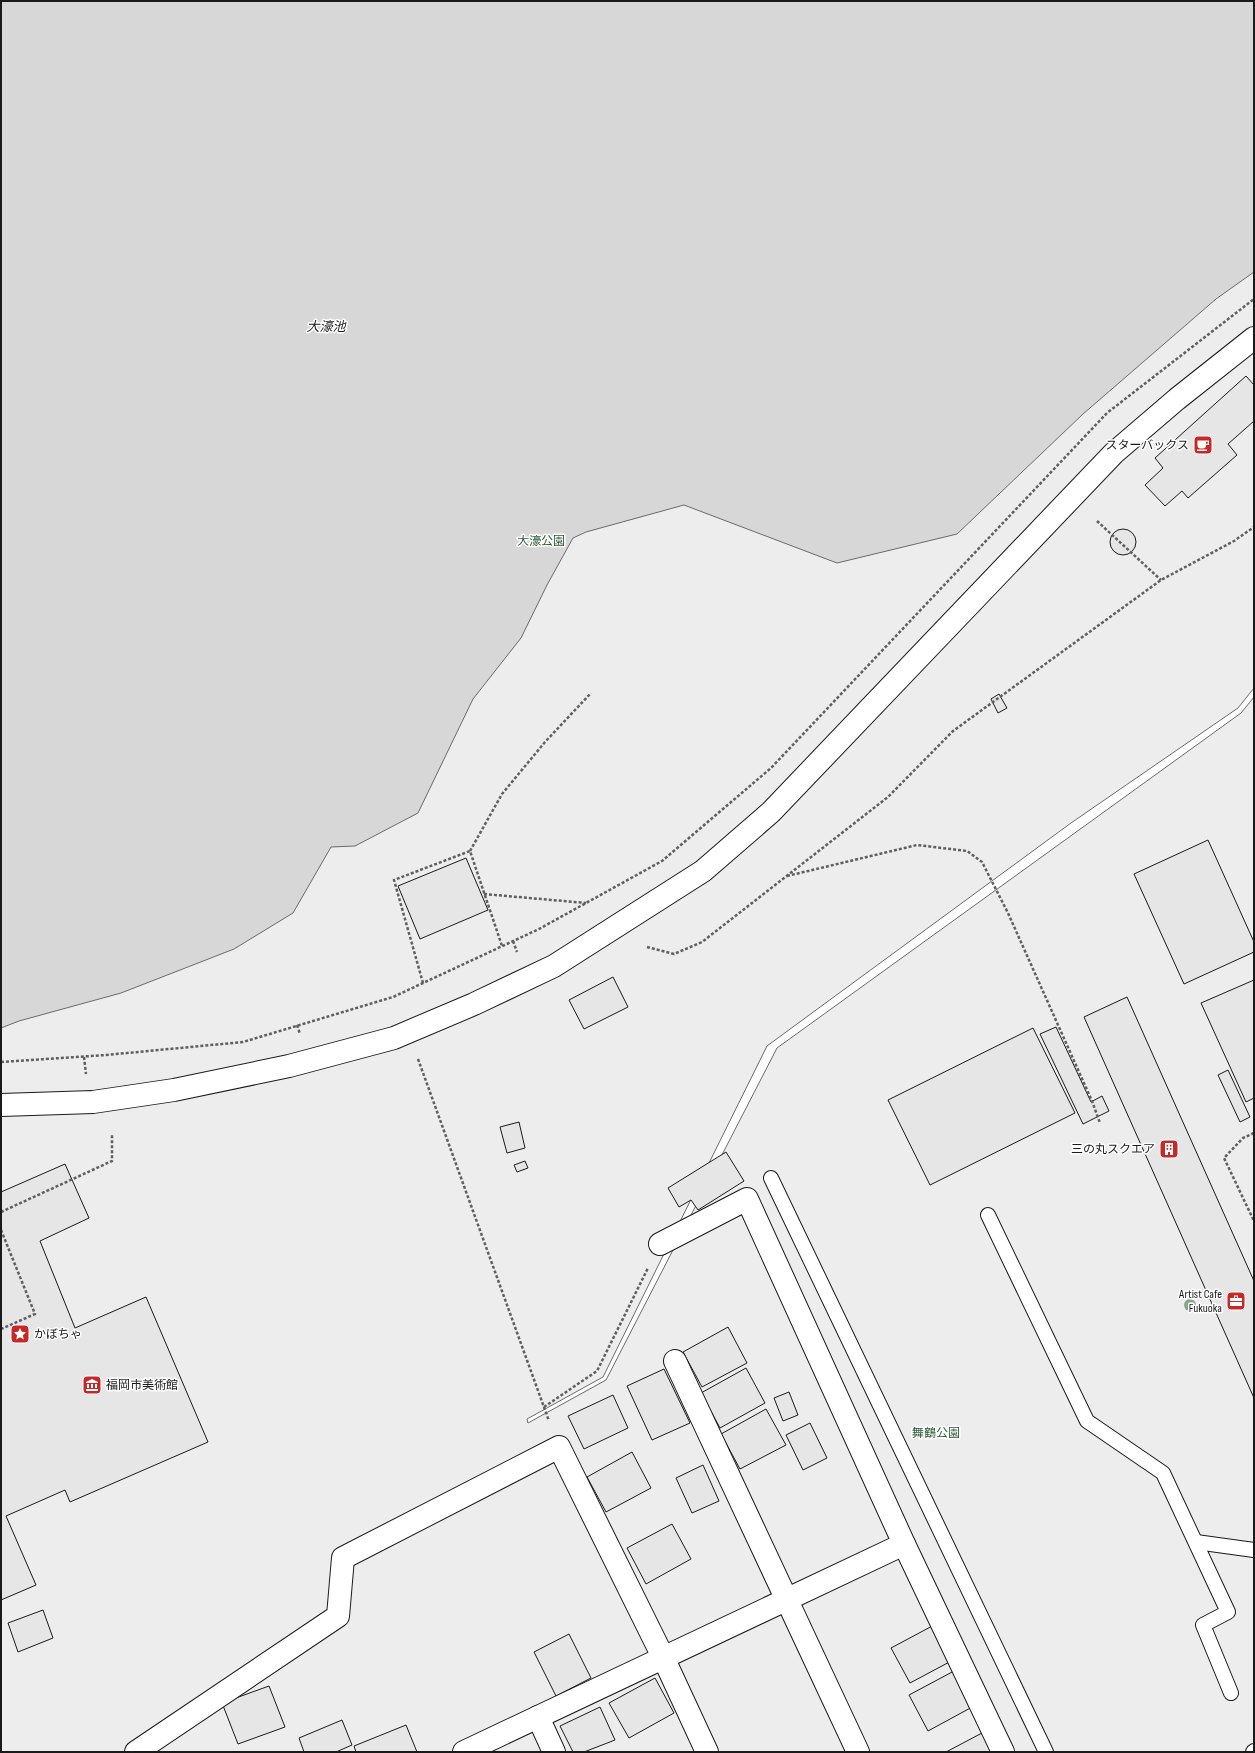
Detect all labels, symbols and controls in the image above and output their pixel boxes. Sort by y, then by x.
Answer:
water label: 大濠池 [306,319,347,335]
cafe icon: スターバックス [1192,434,1214,456]
place label: スターバックス [1105,438,1189,453]
park label: 大濠公園 [517,534,565,549]
building icon: 三の丸スクエア [1158,1138,1180,1160]
place label: 三の丸スクエア [1071,1142,1155,1157]
place label: Artist Cafe Fukuoka [1178,1287,1222,1316]
office icon: Artist Cafe Fukuoka [1225,1290,1247,1312]
place icon: かぼちゃ [9,1323,31,1345]
place label: かぼちゃ [34,1327,82,1342]
museum icon: 福岡市美術館 [81,1374,103,1396]
place label: 福岡市美術館 [106,1378,178,1393]
park label: 舞鶴公園 [912,1426,960,1441]

